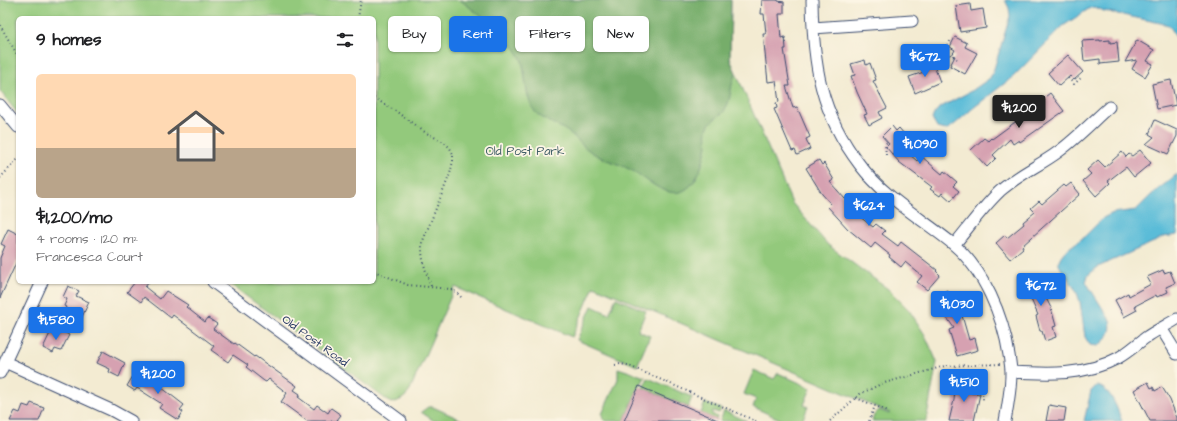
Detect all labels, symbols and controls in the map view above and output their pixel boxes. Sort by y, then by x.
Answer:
chip: Buy [388,16,441,52]
chip: Rent [449,16,507,52]
chip: Filters [515,16,585,52]
chip: New [593,16,649,52]
text: 9 homes [36,28,101,52]
icon: filters [334,29,356,51]
pin: $672 [901,44,949,78]
text: $672 [910,48,940,66]
pin: $1,200 [986,95,1052,129]
text: $1,200 [1001,99,1037,117]
icon: home [160,100,232,172]
pin: $1,090 [887,131,953,165]
text: $1,090 [902,135,938,153]
park label: Old Post Park [486,143,565,160]
pin: $624 [845,193,893,227]
text: $624 [853,197,885,215]
text: $1,200/mo [36,206,112,230]
text: 4 rooms · 120 m² [36,230,138,248]
text: Francesca Court [36,248,143,266]
pin: $672 [1017,273,1065,307]
text: $672 [1026,277,1056,295]
pin: $1,030 [924,291,990,325]
text: $1,030 [940,295,974,313]
pin: $1,580 [23,307,89,341]
text: $1,580 [37,311,75,329]
street label: Old Post Road [278,311,352,371]
pin: $1,200 [125,361,191,395]
text: $1,200 [140,365,176,383]
pin: $1,510 [931,369,997,403]
text: $1,510 [949,373,979,391]

